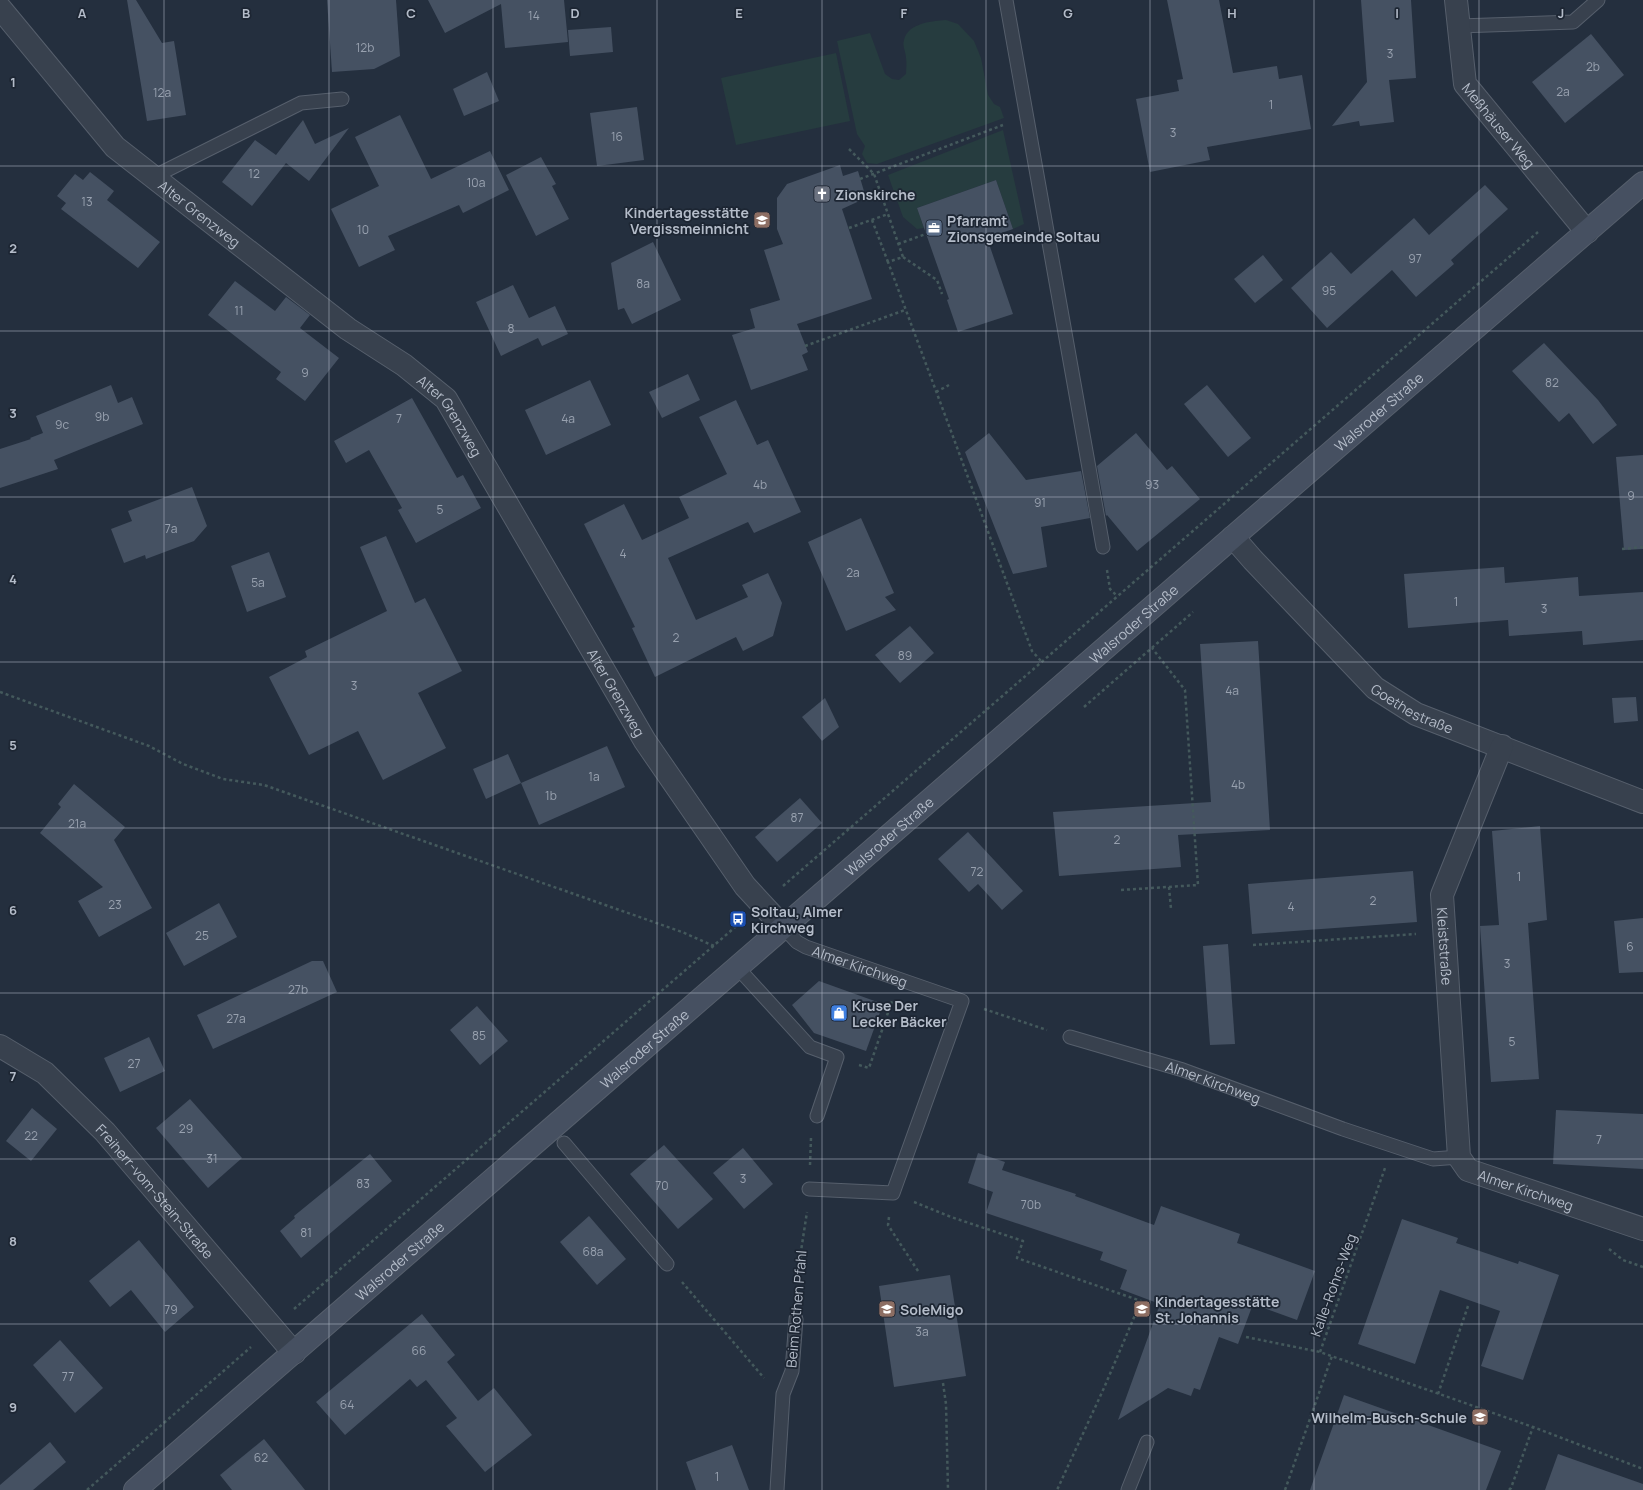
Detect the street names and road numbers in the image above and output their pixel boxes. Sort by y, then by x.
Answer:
street label: Meßhäuser Weg [1458,79,1540,172]
street label: Alter Grenzweg [155,175,245,251]
street label: Walsroder Straße [1330,368,1427,455]
street label: Alter Grenzweg [413,370,487,460]
street label: Walsroder Straße [1085,580,1182,667]
street label: Alter Grenzweg [584,645,650,740]
street label: Goethestraße [1368,679,1456,737]
street label: Walsroder Straße [840,792,937,880]
street label: Kleiststraße [1433,907,1457,986]
street label: Almer Kirchweg [810,940,910,991]
street label: Walsroder Straße [596,1004,692,1092]
street label: Almer Kirchweg [1164,1056,1263,1107]
street label: Freiherr-vom-Stein-Straße [92,1119,218,1262]
street label: Almer Kirchweg [1476,1165,1576,1214]
street label: Walsroder Straße [351,1217,448,1304]
street label: Kalle-Rohrs-Weg [1306,1231,1360,1339]
street label: Beim Rothen Pfahl [781,1249,811,1369]

